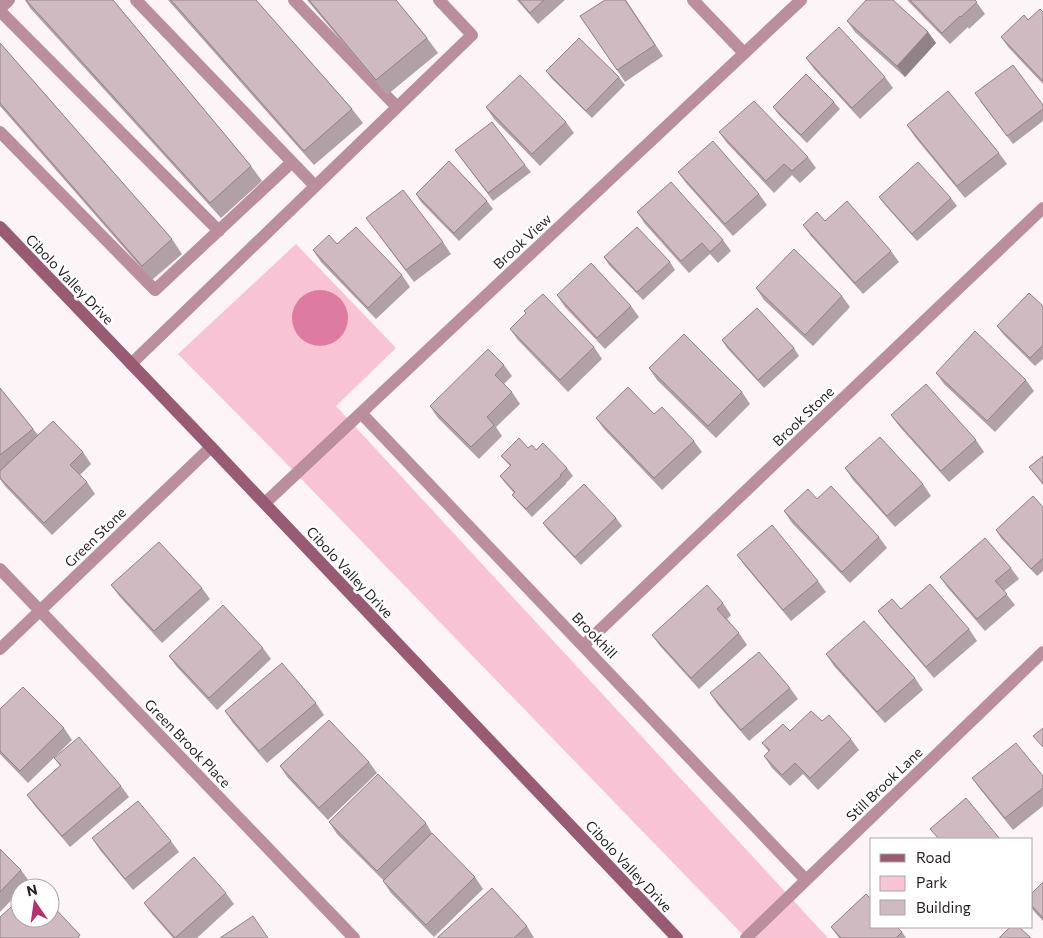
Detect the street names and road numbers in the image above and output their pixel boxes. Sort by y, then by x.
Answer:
street label: Brook View [490,210,554,272]
street label: Cibolo Valley Drive [23,230,117,328]
street label: Brook Stone [769,382,837,450]
street label: Green Stone [61,504,129,570]
street label: Cibolo Valley Drive [303,523,397,621]
street label: Brookhill [569,608,621,662]
street label: Green Brook Place [141,695,235,791]
street label: Still Brook Lane [842,743,926,825]
street label: Cibolo Valley Drive [582,817,676,915]

